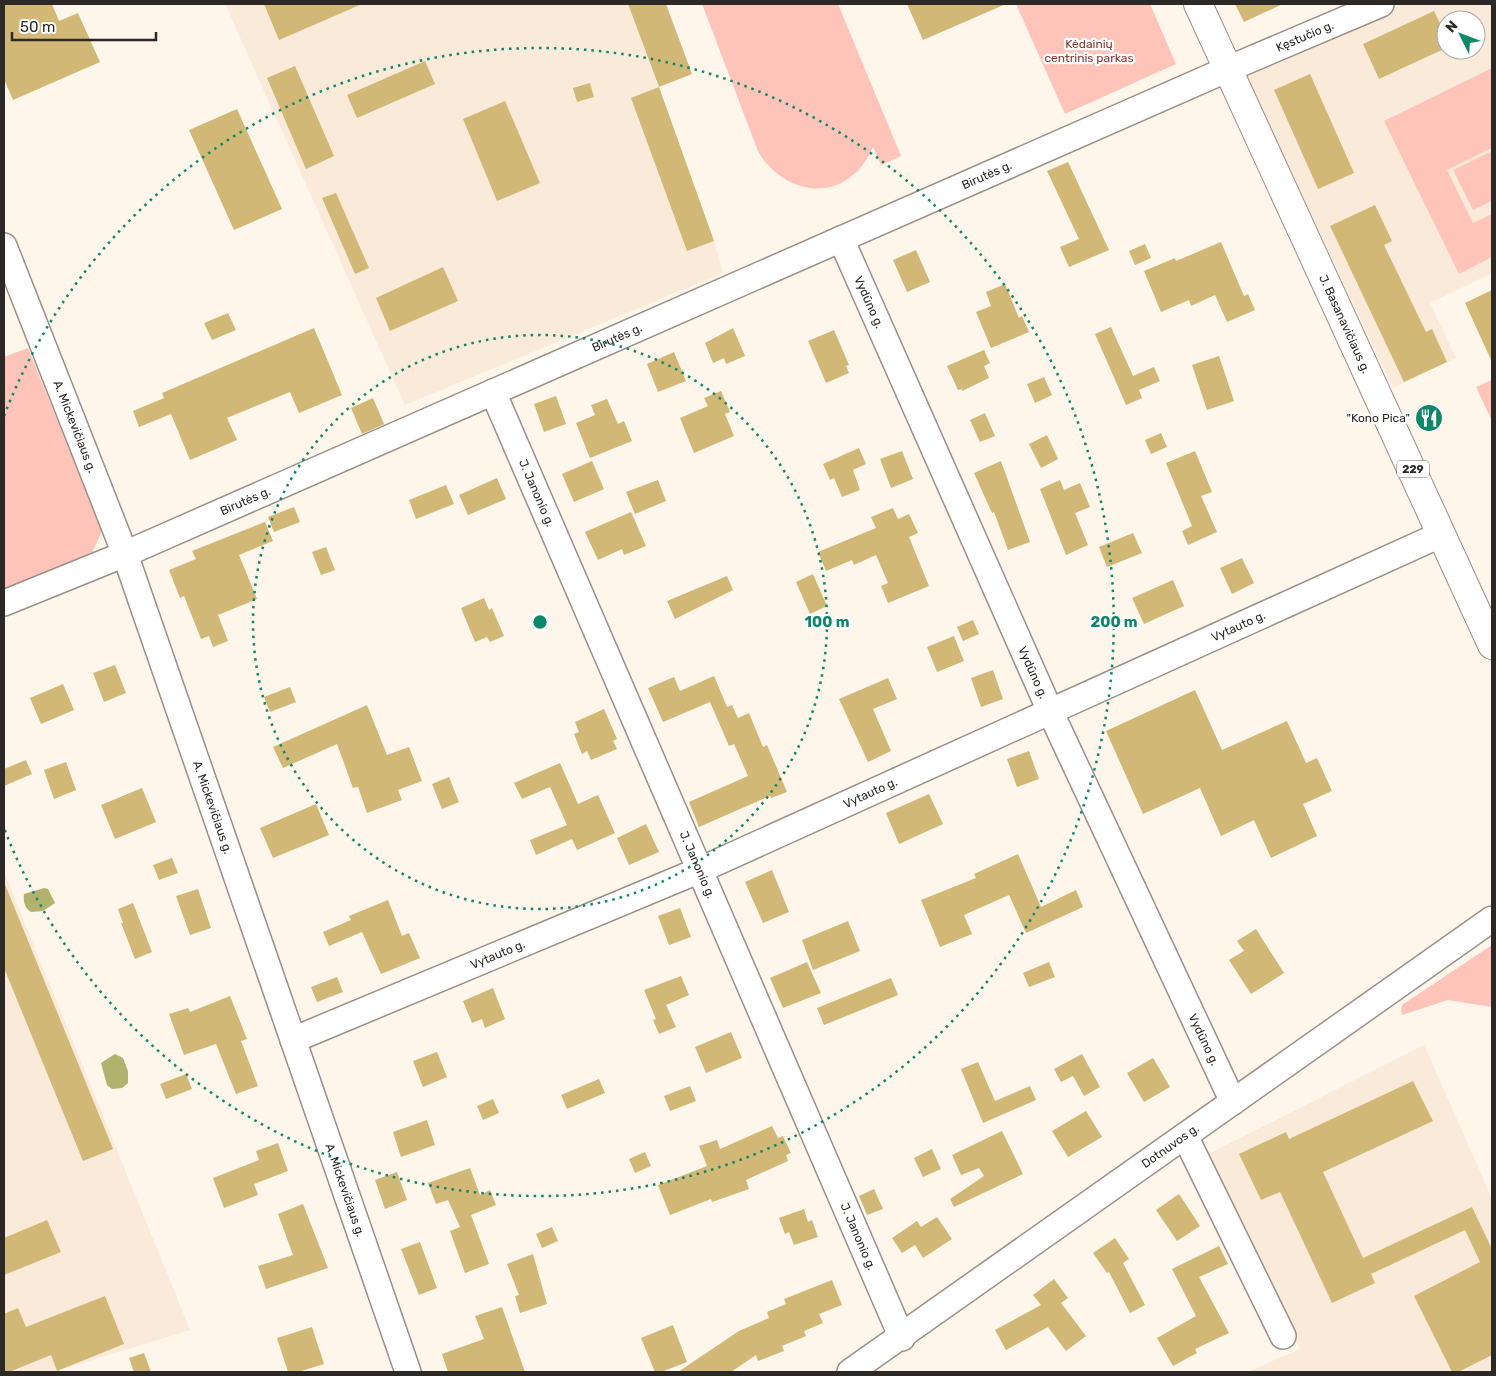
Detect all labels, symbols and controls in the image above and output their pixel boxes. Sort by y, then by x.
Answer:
scale bar [12,10,156,42]
north arrow [1436,10,1486,60]
text: N [1442,17,1461,36]
text: 50 m [20,18,55,36]
street label: Kęstučio g. [1274,18,1336,55]
park label: Kėdainių centrinis parkas [1044,37,1134,65]
street label: Birutės g. [960,158,1014,192]
street label: J. Basanavičiaus g. [1316,272,1373,375]
street label: Vydūno g. [851,274,887,330]
street label: Birutės g. [590,320,644,355]
street label: A. Mickevičiaus g. [51,379,99,475]
restaurant icon: "Kono Pica" [1414,403,1444,433]
place label: "Kono Pica" [1347,411,1410,425]
street label: J. Janonio g. [516,457,557,529]
road number: 229 [1397,460,1429,478]
street label: Birutės g. [218,484,273,518]
street label: Vytauto g. [1209,608,1267,644]
centre of rings [531,613,549,631]
text: 100 m [805,613,849,631]
text: 200 m [1090,613,1138,631]
street label: Vydūno g. [1015,644,1051,701]
street label: A. Mickevičiaus g. [190,759,235,856]
street label: Vytauto g. [841,775,899,811]
street label: J. Janonio g. [677,829,718,901]
street label: Vytauto g. [469,937,527,972]
street label: Vydūno g. [1186,1011,1222,1068]
street label: Dotnuvos g. [1139,1121,1202,1171]
street label: A. Mickevičiaus g. [322,1142,368,1239]
street label: J. Janonio g. [837,1201,879,1272]

